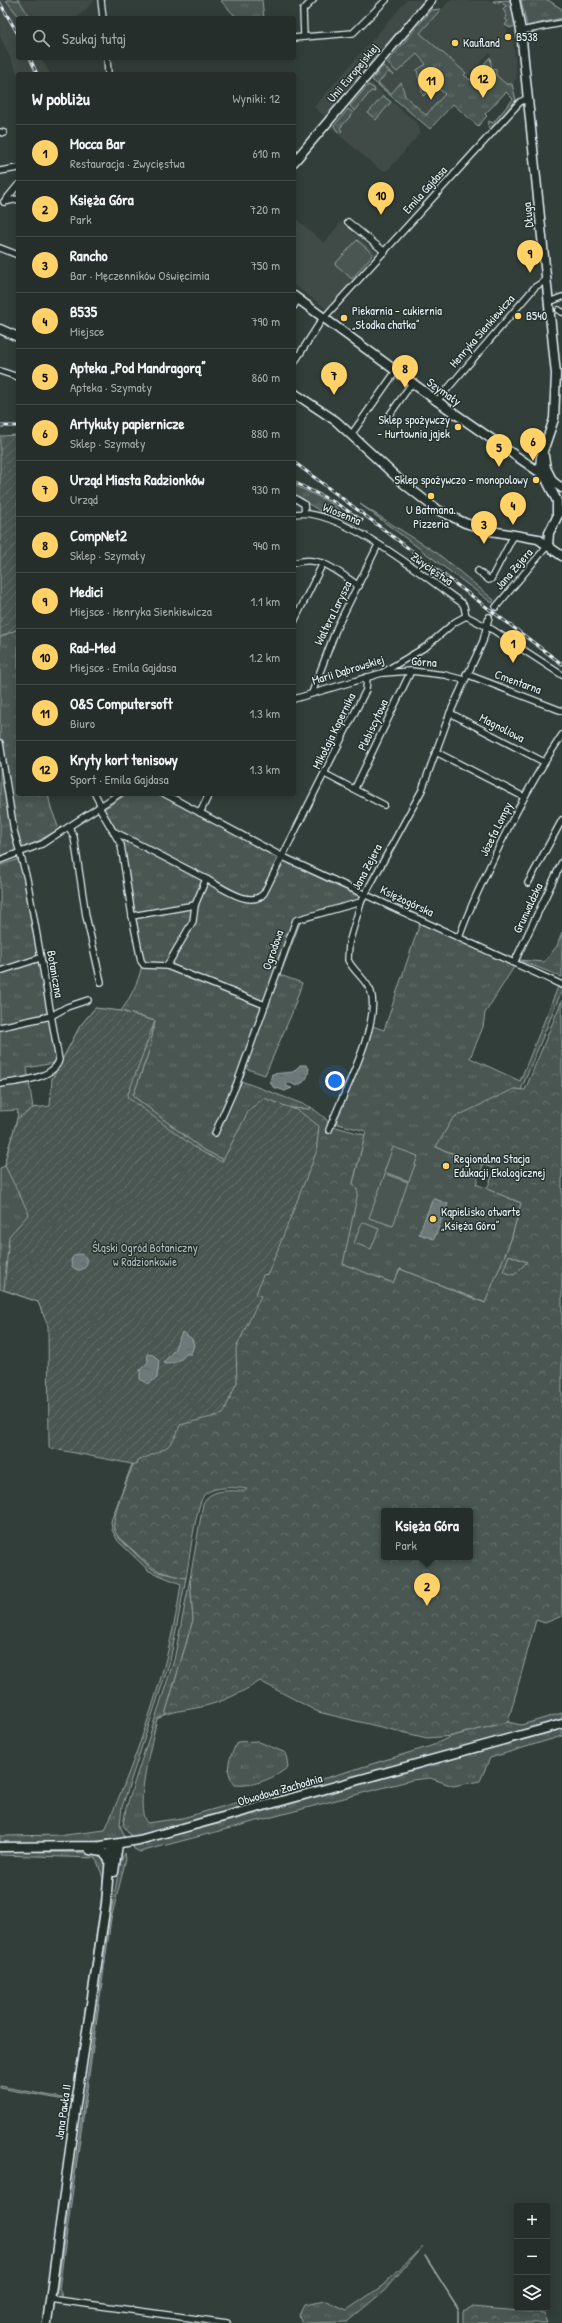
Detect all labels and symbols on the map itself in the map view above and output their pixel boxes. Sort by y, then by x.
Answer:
place label: B538 [516,28,538,45]
marker: B538 [503,32,513,42]
place label: Kaufland [463,34,500,51]
marker: Kaufland [450,38,460,48]
street label: Unii Europejskiej [323,39,382,106]
pin: 12 [470,65,496,98]
pin: 11 [418,67,444,100]
street label: Emila Gajdasa [399,162,451,217]
pin: 10 [368,182,394,215]
street label: Długa [518,201,537,228]
pin: 9 [517,240,543,273]
street label: Henryka Sienkiewicza [445,290,518,371]
place label: Piekarnia - cukiernia „Słodka chatka” [352,302,442,333]
place label: B540 [526,307,547,324]
marker: B540 [513,311,523,321]
marker: Piekarnia - cukiernia „Słodka chatka” [339,313,349,323]
pin: 8 [392,355,418,388]
pin: 7 [321,362,347,395]
street label: Szymały [424,374,465,410]
place label: Sklep spożywczy - Hurtownia jajek [377,411,450,442]
marker: Sklep spożywczy - Hurtownia jajek [453,422,463,432]
pin: 6 [520,428,546,461]
pin: 5 [486,434,512,467]
place label: Sklep spożywczo - monopolowy [394,471,528,488]
marker: Sklep spożywczo - monopolowy [531,475,541,485]
marker: U Batmana. Pizzeria [426,491,436,501]
pin: 4 [500,492,526,525]
street label: Wiosenna [321,498,364,529]
place label: U Batmana. Pizzeria [406,501,456,532]
pin: 3 [471,511,497,544]
street label: Jana Zejera [491,544,537,593]
street label: Zwycięstwa [408,548,457,589]
street label: Waltera Larysza [310,578,356,648]
pin: 1 [500,630,526,663]
street label: Marii Dąbrowskiej [310,650,386,689]
street label: Górna [411,652,438,671]
street label: Cmentarna [492,665,544,698]
street label: Mikołaja Kopernika [308,690,359,772]
street label: Plebiscytowa [353,696,392,753]
street label: Magnoliowa [477,709,528,746]
street label: Józefa Lompy [475,799,516,859]
street label: Jana Zejera [347,841,386,893]
street label: Grunwaldzka [509,880,547,936]
street label: Księżogórska [378,881,437,921]
street label: Ogrodowa [258,927,287,972]
street label: Botaniczna [43,949,68,999]
your location [325,1071,345,1091]
place label: Regionalna Stacja Edukacji Ekologicznej [454,1150,546,1181]
marker: Regionalna Stacja Edukacji Ekologicznej [441,1161,451,1171]
place label: Kąpielisko otwarte „Księża Góra” [441,1203,521,1234]
marker: Kąpielisko otwarte „Księża Góra” [428,1214,438,1224]
park label: Śląski Ogród Botaniczny w Radzionkowie [92,1239,198,1270]
pin: 2 [414,1573,440,1606]
street label: Obwodowa Zachodnia [236,1769,324,1810]
street label: Jana Pawła II [50,2083,75,2141]

